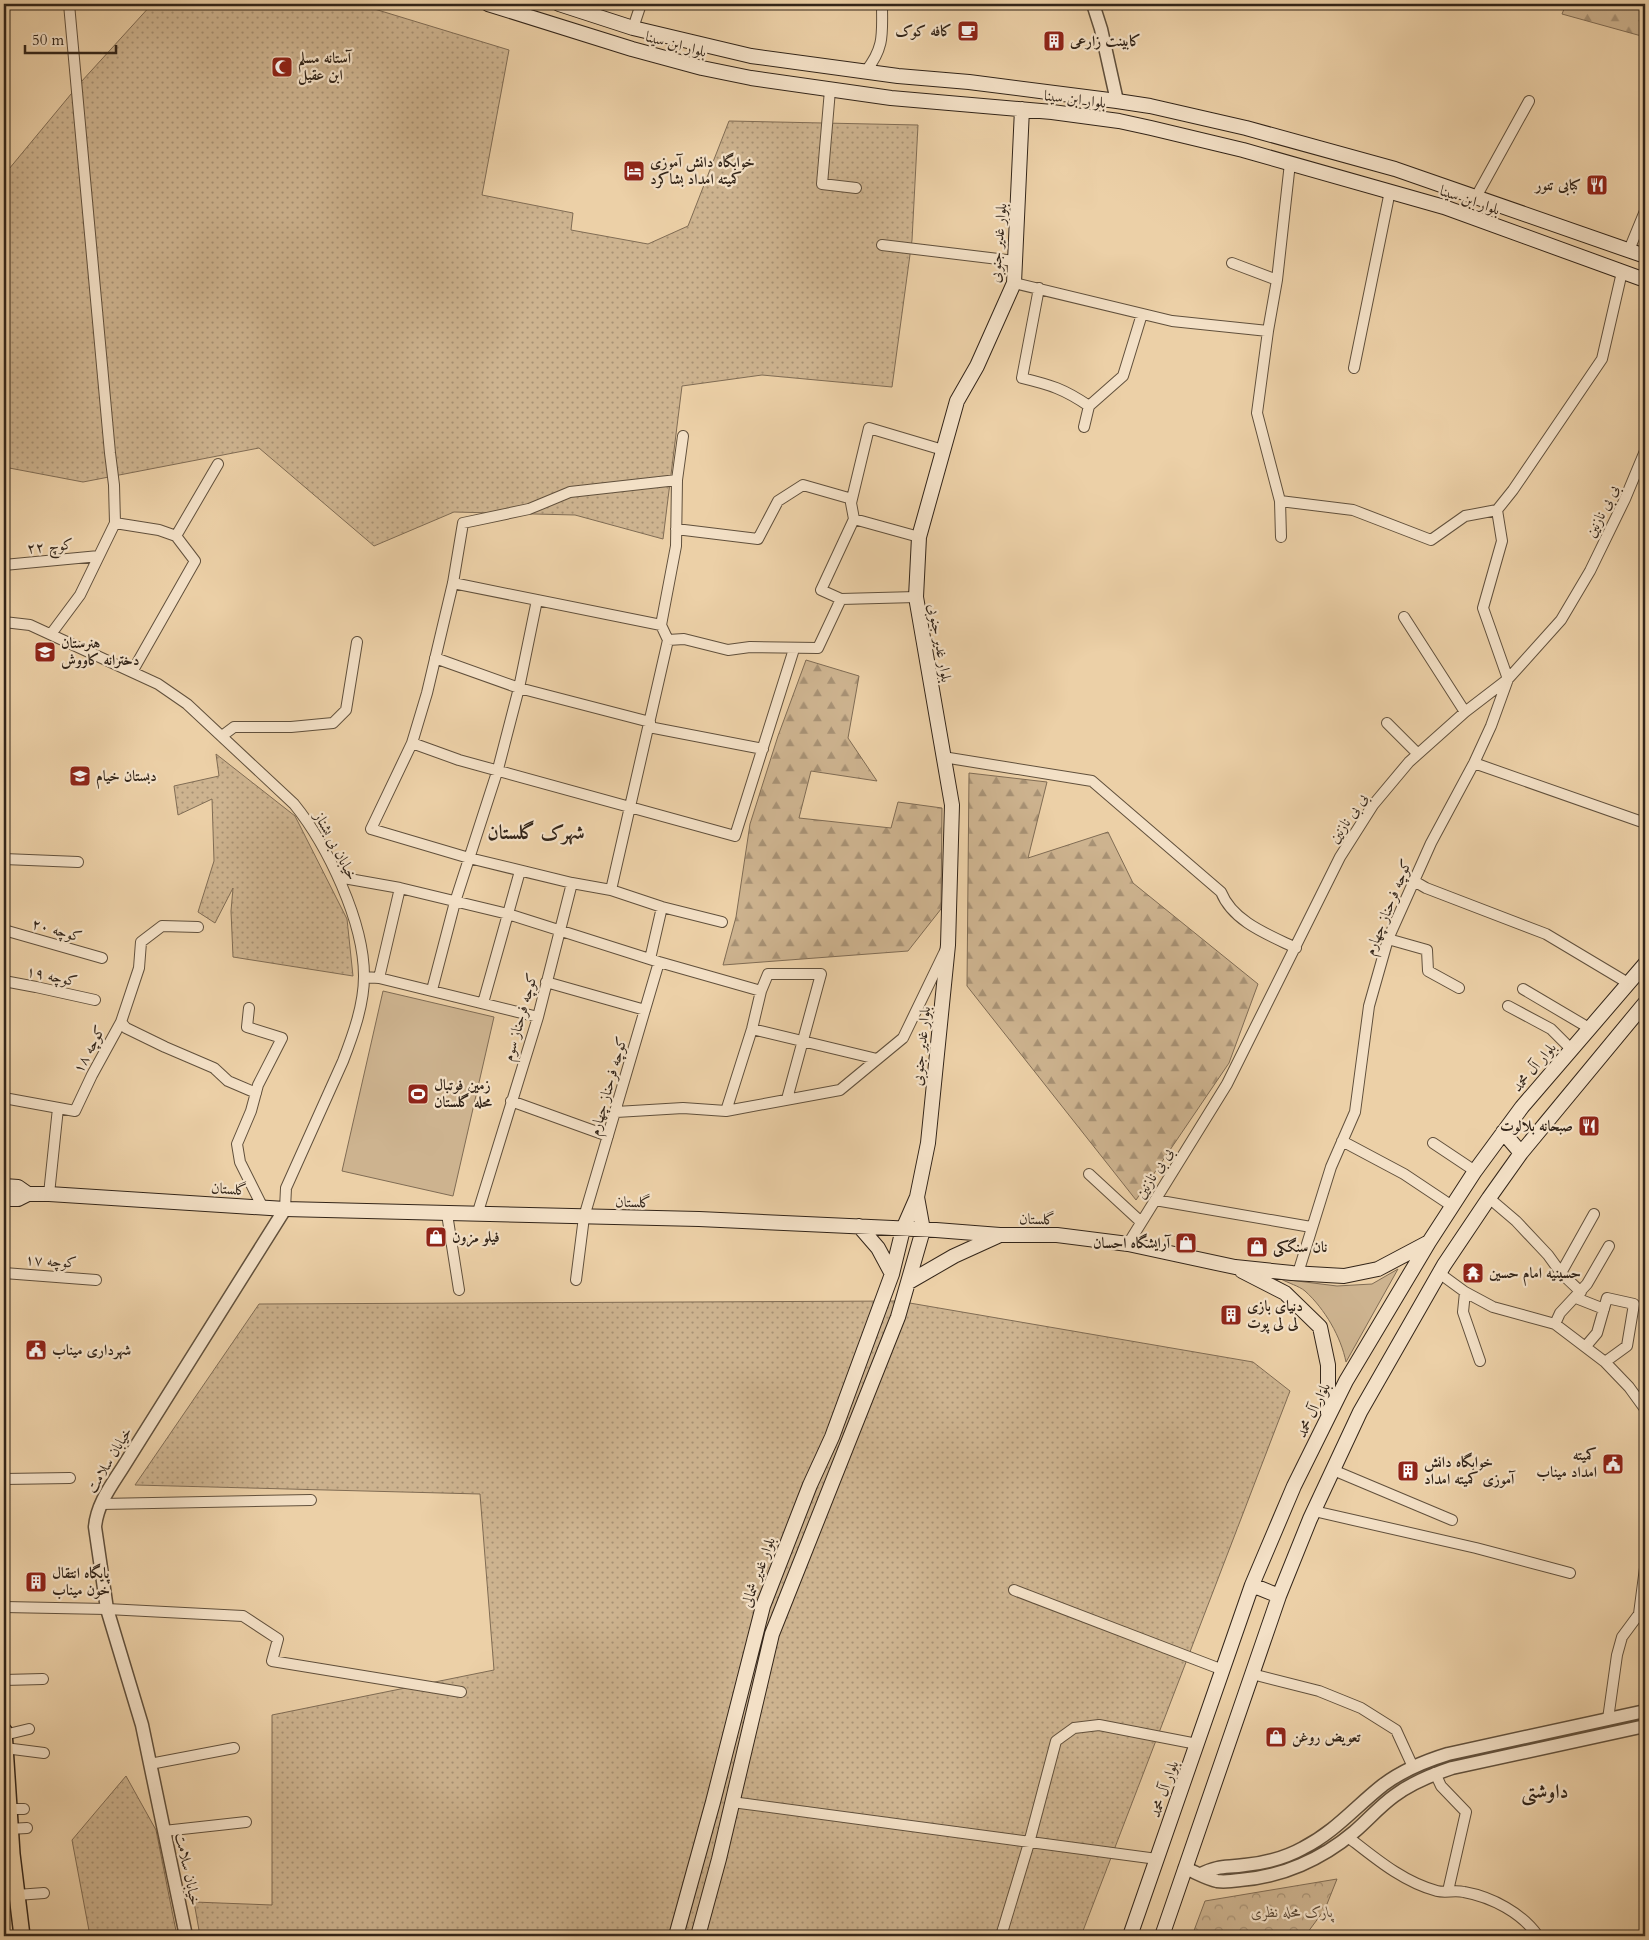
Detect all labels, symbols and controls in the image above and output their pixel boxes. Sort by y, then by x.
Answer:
cafe icon: کافه کوک [956,19,980,43]
place label: کافه کوک [895,21,952,41]
scale bar [25,22,116,54]
street label: بلوار ابن سینا [643,26,709,62]
building icon: کابینت زارعی [1042,29,1066,53]
text: 50 m [32,30,64,50]
place label: کابینت زارعی [1069,31,1141,51]
place label: آستانه مسلم ابن عقیل [298,48,353,86]
mosque icon: آستانه مسلم ابن عقیل [270,55,294,79]
street label: بلوار ابن سینا [1043,85,1107,113]
place label: خوابگاه دانش آموزی کمیته امداد بشاکرد [650,152,755,189]
hotel icon: خوابگاه دانش آموزی کمیته امداد بشاکرد [622,159,646,183]
restaurant icon: کبابی تنور [1585,173,1609,197]
place label: کبابی تنور [1534,175,1581,196]
street label: بلوار ابن سینا [1437,180,1503,220]
street label: بلوار غدیر جنوبی [985,202,1012,284]
street label: بی بی نازنین [1581,481,1624,541]
street label: کوچ ۲۲ [26,534,74,561]
street label: بلوار غدیر جنوبی [922,602,957,684]
place label: هنرستان دخترانه کاووش [61,633,139,670]
school or university icon: هنرستان دخترانه کاووش [33,640,57,664]
school or university icon: دبستان خیام [68,764,92,788]
place label: دبستان خیام [96,766,157,789]
street label: بی بی نازنین [1324,789,1373,848]
street label: خیابان بی بشناز [308,807,362,884]
district label: شهرک گلستان [487,819,585,846]
street label: کوچه فرحناز چهارم [1360,856,1419,959]
street label: کوچه ۲۰ [29,913,84,948]
street label: کوچه ۱۹ [25,961,79,992]
street label: کوچه فرحناز سوم [498,971,545,1064]
street label: بلوار غدیر جنوبی [907,1005,936,1087]
street label: کوچه ۱۸ [68,1022,111,1077]
street label: کوچه فرحناز چهارم [584,1034,635,1139]
street label: بلوار آل محمد [1507,1038,1561,1096]
place label: زمین فوتبال محله گلستان [434,1075,493,1112]
sports icon: زمین فوتبال محله گلستان [406,1082,430,1106]
restaurant icon: صبحانه بلالوت [1577,1114,1601,1138]
place label: صبحانه بلالوت [1500,1116,1573,1136]
street label: بی بی نازنین [1131,1144,1178,1203]
street label: گلستان [210,1178,248,1200]
street label: گلستان [615,1192,651,1212]
street label: گلستان [1019,1209,1055,1229]
shop icon: فیلو مزون [424,1225,448,1249]
place label: فیلو مزون [452,1227,500,1247]
shop icon: آرایشگاه احسان [1174,1231,1198,1255]
place label: آرایشگاه احسان [1093,1233,1172,1253]
shop icon: نان سنگکی [1245,1235,1269,1259]
place label: نان سنگکی [1273,1237,1327,1257]
street label: کوچه ۱۷ [25,1249,77,1274]
temple icon: حسینیه امام حسین [1461,1261,1485,1285]
place label: حسینیه امام حسین [1489,1263,1581,1286]
place label: دنیای بازی لی لی پوت [1247,1296,1303,1334]
building icon: دنیای بازی لی لی پوت [1219,1303,1243,1327]
public building icon: شهرداری میناب [24,1338,48,1362]
place label: شهرداری میناب [52,1340,131,1360]
street label: بلوار آل محمد [1291,1379,1335,1441]
street label: خیابان سلامت [81,1423,137,1497]
place label: کمیته امداد میناب [1536,1445,1597,1482]
place label: خوابگاه دانش آموزی کمیته امداد [1424,1452,1516,1489]
public building icon: کمیته امداد میناب [1601,1452,1625,1476]
building icon: خوابگاه دانش آموزی کمیته امداد [1396,1459,1420,1483]
street label: بلوار غدیر شمالی [736,1534,780,1610]
place label: پایگاه انتقال خون میناب [52,1563,111,1600]
building icon: پایگاه انتقال خون میناب [24,1570,48,1594]
shop icon: تعویض روغن [1264,1725,1288,1749]
place label: تعویض روغن [1292,1727,1361,1748]
street label: بلوار آل محمد [1145,1758,1183,1820]
district label: داوشتی [1521,1778,1569,1806]
street label: خیابان سلامت [171,1831,205,1907]
park label: پارک محله نظری [1251,1902,1334,1923]

